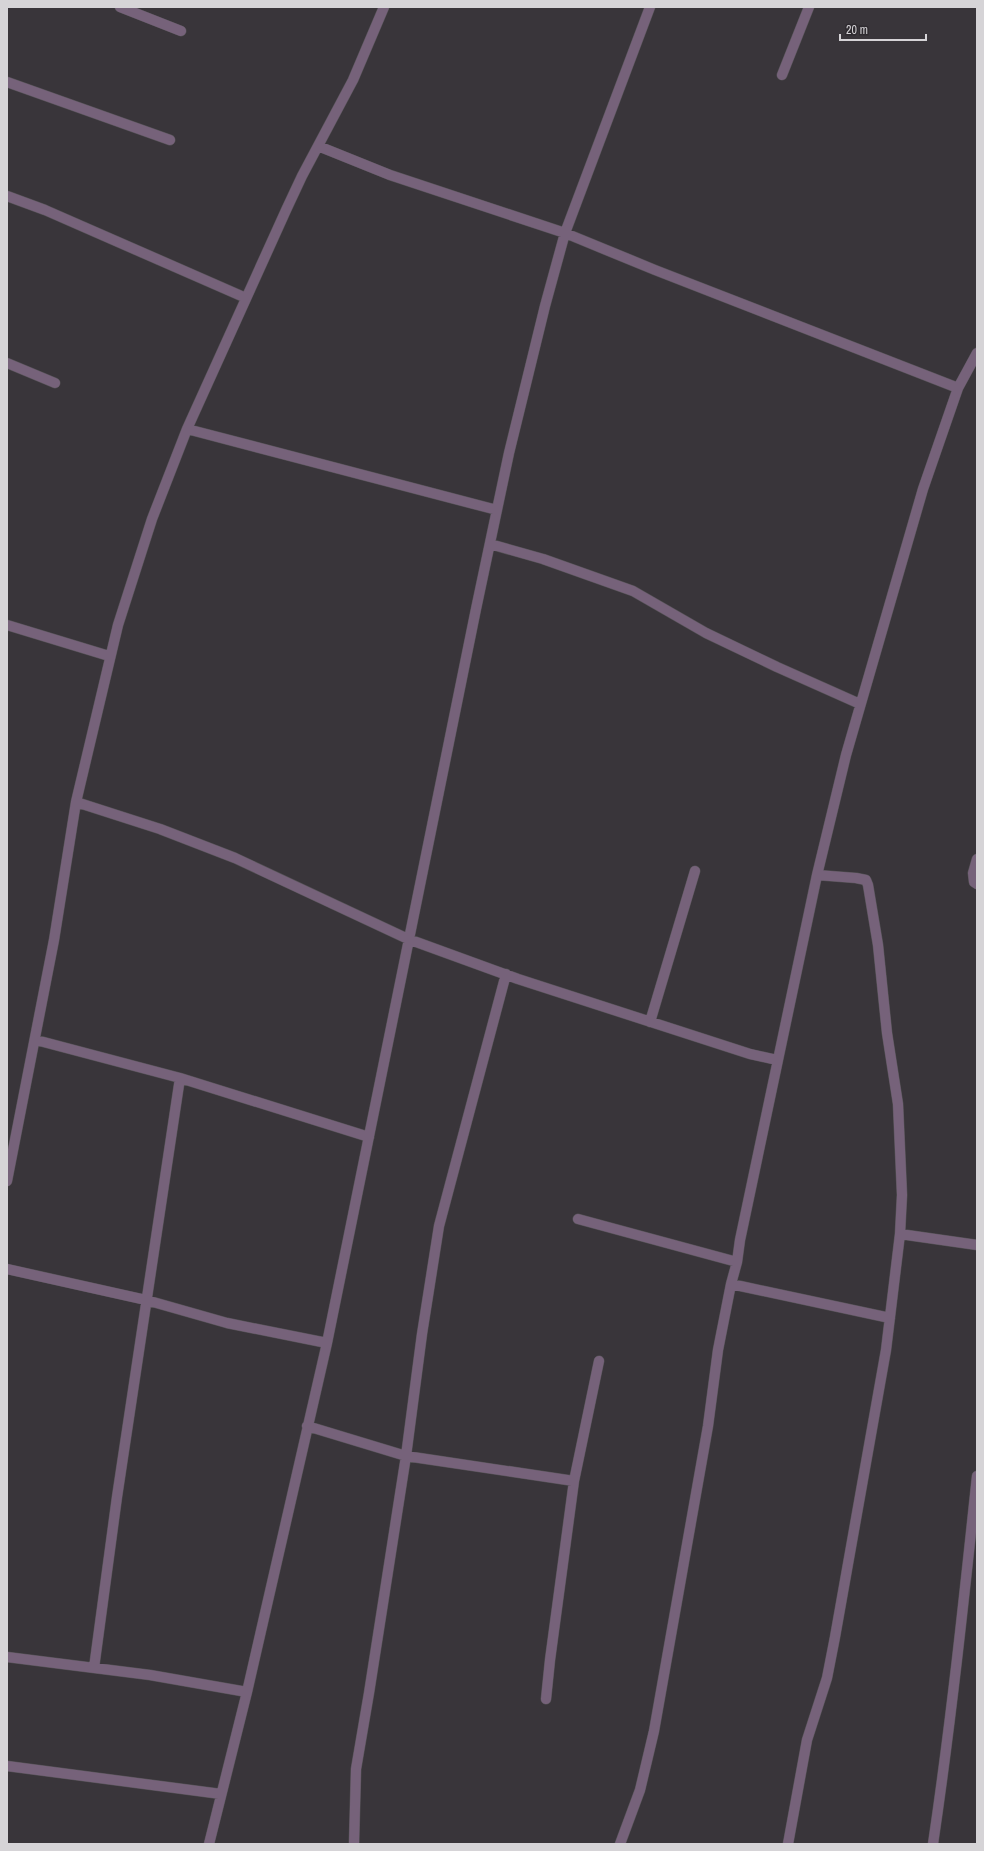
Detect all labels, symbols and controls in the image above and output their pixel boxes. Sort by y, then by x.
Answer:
scale bar [840,16,926,42]
text: 20 m [846,22,868,38]

